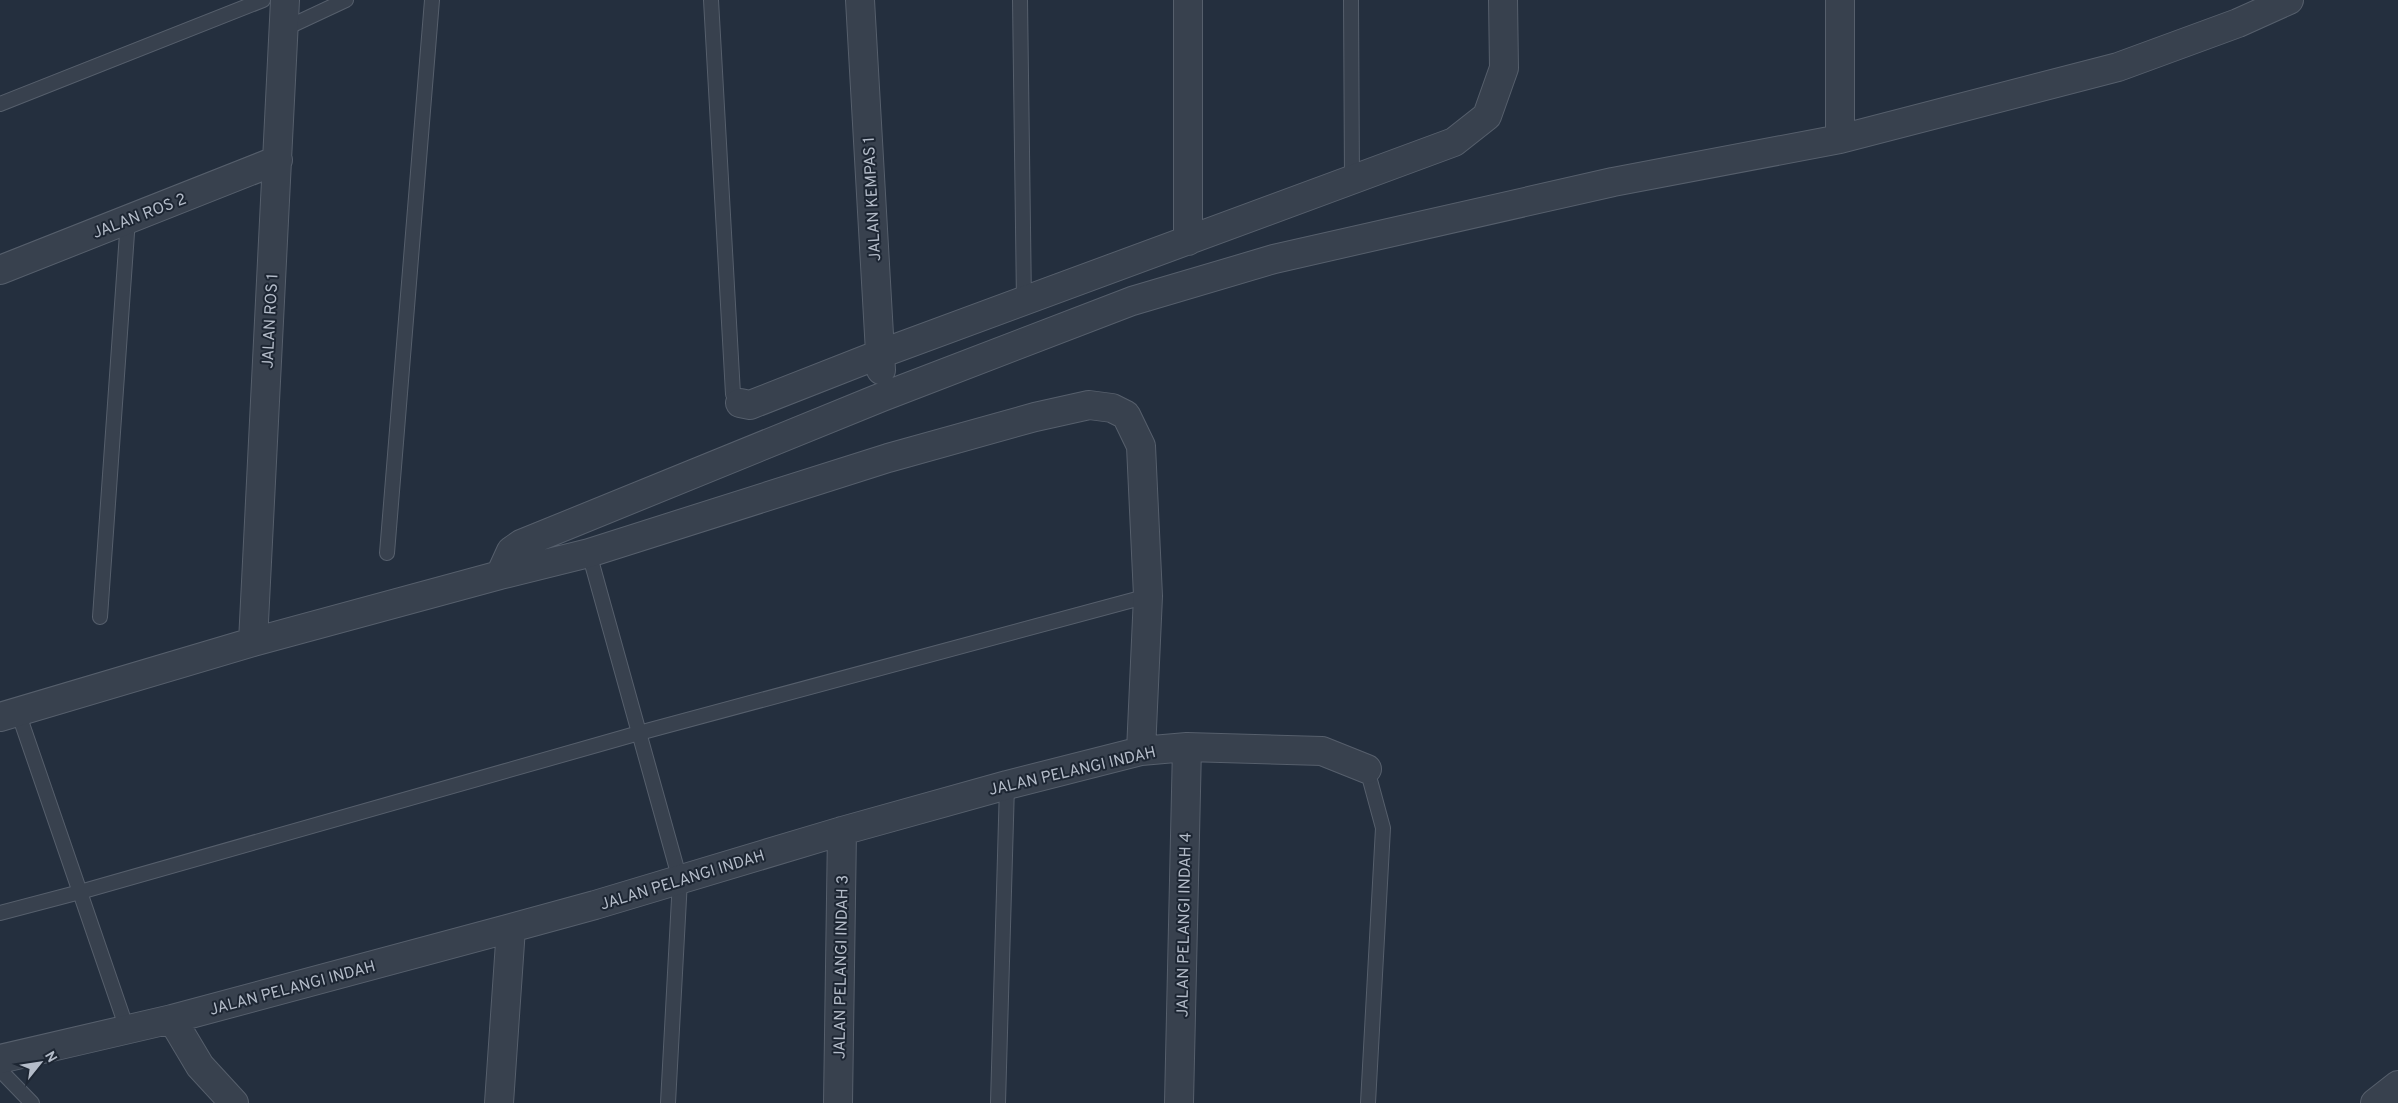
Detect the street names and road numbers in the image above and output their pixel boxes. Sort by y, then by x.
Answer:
street label: JALAN KEMPAS 1 [860,136,886,262]
street label: JALAN ROS 2 [90,190,190,244]
street label: JALAN ROS 1 [259,273,283,369]
street label: JALAN PELANGI INDAH [987,743,1158,801]
street label: JALAN PELANGI INDAH 4 [1173,832,1197,1018]
street label: JALAN PELANGI INDAH [598,846,767,915]
street label: JALAN PELANGI INDAH 3 [830,875,854,1059]
street label: JALAN PELANGI INDAH [207,957,378,1021]

